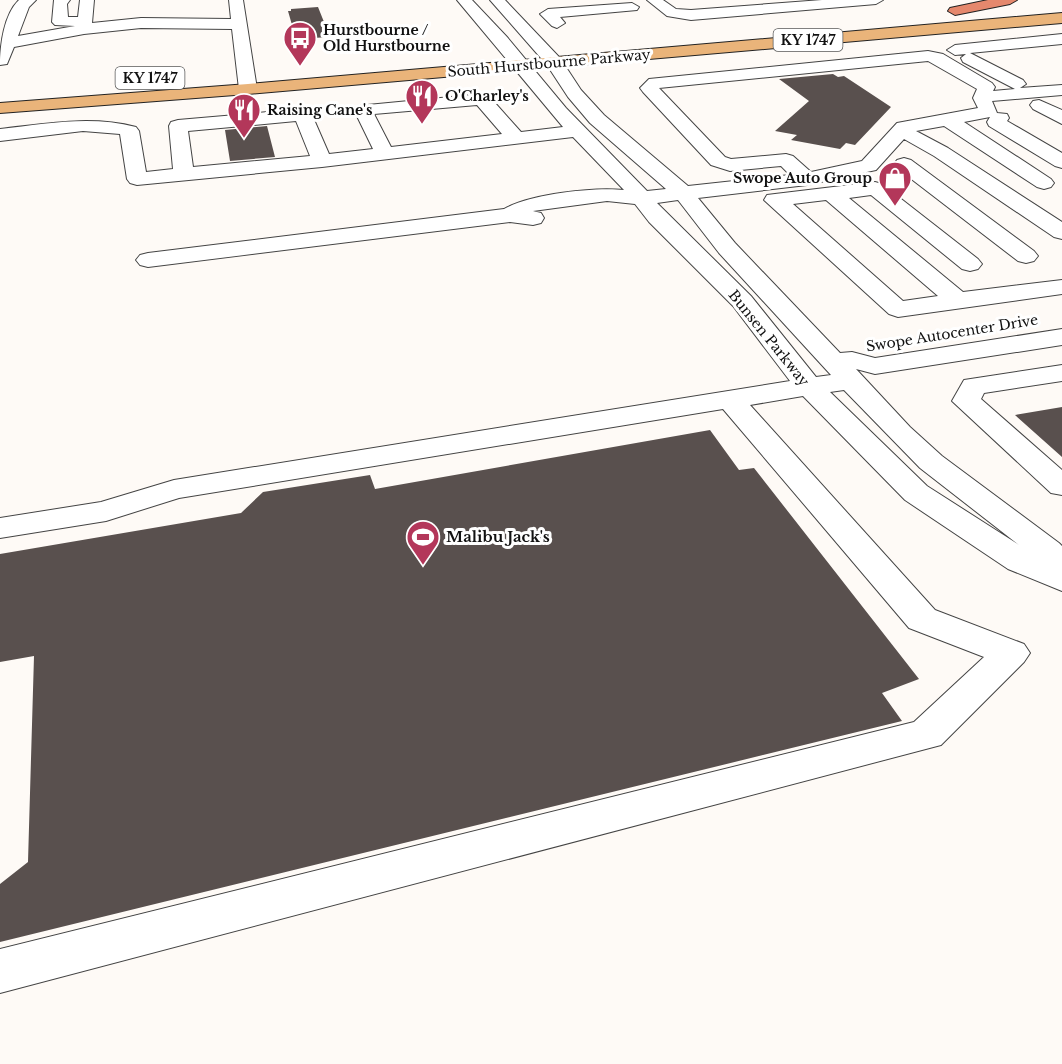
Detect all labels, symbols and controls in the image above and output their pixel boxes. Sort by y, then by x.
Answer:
bus stop icon: Hurstbourne / Old Hurstbourne [282,20,318,67]
place label: Hurstbourne / Old Hurstbourne [323,21,450,55]
road number: KY 1747 [774,29,842,51]
street label: South Hurstbourne Parkway [447,45,651,81]
road number: KY 1747 [116,67,184,89]
restaurant icon: O'Charley's [404,78,440,125]
place label: O'Charley's [445,87,529,105]
restaurant icon: Raising Cane's [226,92,262,139]
place label: Raising Cane's [267,101,373,119]
shop icon: Swope Auto Group [877,160,913,207]
place label: Swope Auto Group [733,169,872,187]
street label: Bunsen Parkway [725,286,813,390]
street label: Swope Autocenter Drive [865,311,1039,355]
sports icon: Malibu Jack's [405,519,441,566]
place label: Malibu Jack's [446,527,550,546]

